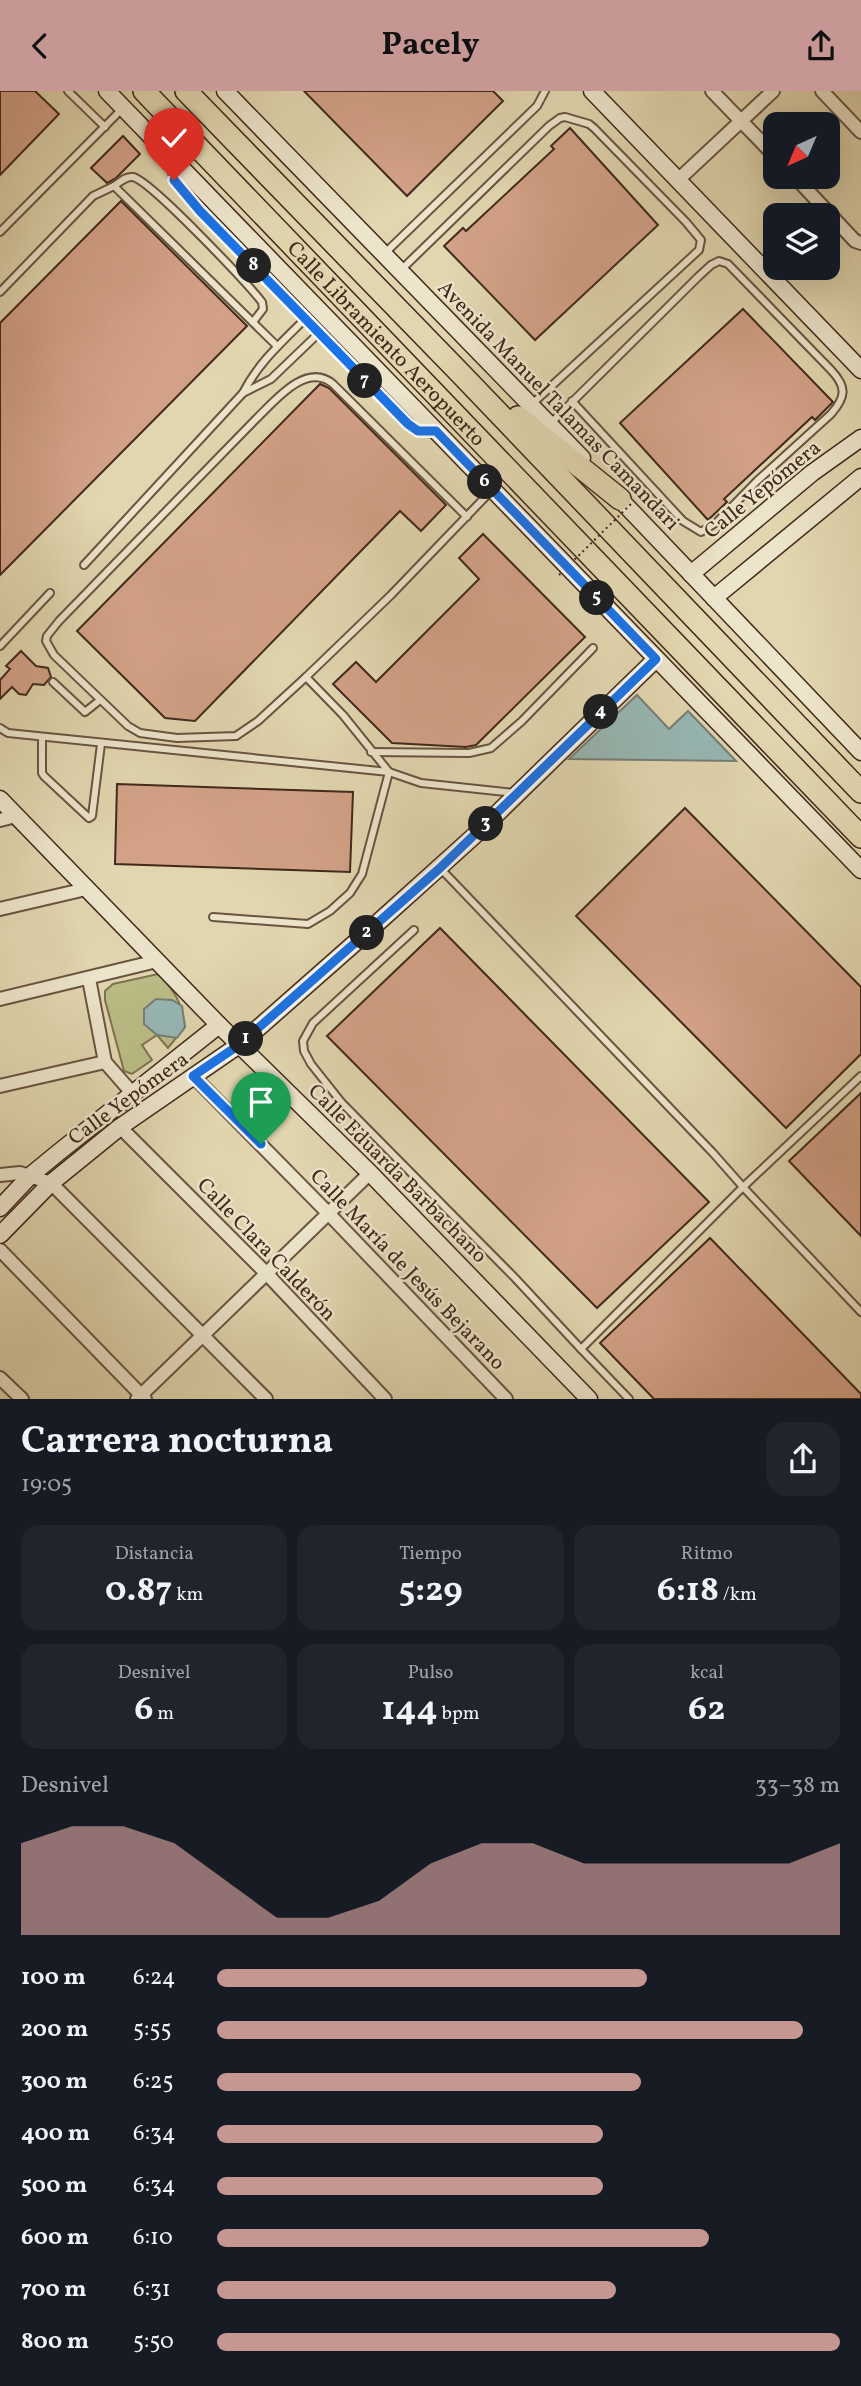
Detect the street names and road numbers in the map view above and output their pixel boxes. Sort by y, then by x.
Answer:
street label: Calle Libramiento Aeropuerto [280,235,491,454]
street label: Avenida Manuel Talamas Camandari [430,275,686,538]
street label: Calle Yepómera [698,434,827,546]
street label: Calle Yepómera [63,1046,195,1153]
street label: Calle Eduarda Barbachano [301,1078,493,1270]
street label: Calle María de Jesús Bejarano [303,1163,511,1377]
street label: Calle Clara Calderón [190,1172,342,1328]

